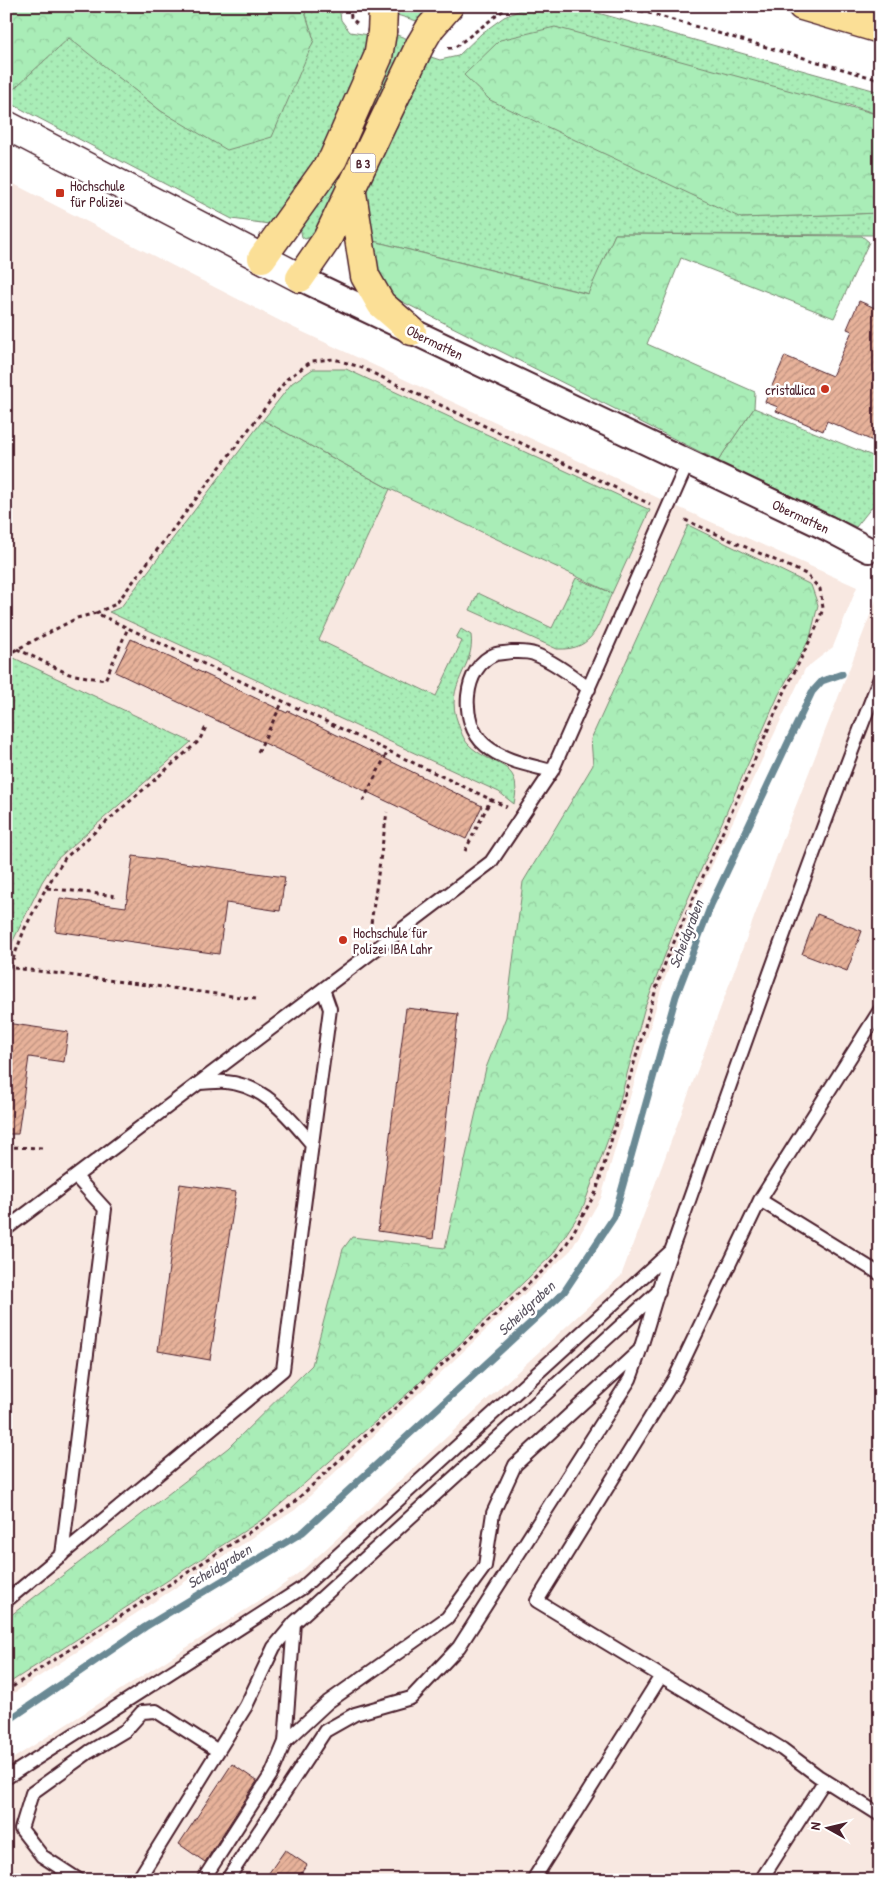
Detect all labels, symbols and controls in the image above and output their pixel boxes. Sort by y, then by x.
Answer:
road number: B 3 [350,154,376,172]
place label: Hochschule für Polizei [70,176,126,211]
marker: Hochschule für Polizei [54,187,66,199]
street label: Obermatten [403,320,467,364]
place label: cristallica [765,380,816,399]
marker: cristallica [819,383,831,395]
street label: Obermatten [769,494,833,538]
water label: Scheidgraben [663,896,709,971]
place label: Hochschule für Polizei IBA Lahr [353,923,433,958]
marker: Hochschule für Polizei IBA Lahr [337,934,349,946]
water label: Scheidgraben [493,1275,560,1340]
water label: Scheidgraben [183,1538,256,1593]
north arrow [804,1804,854,1854]
text: N [805,1821,825,1831]

